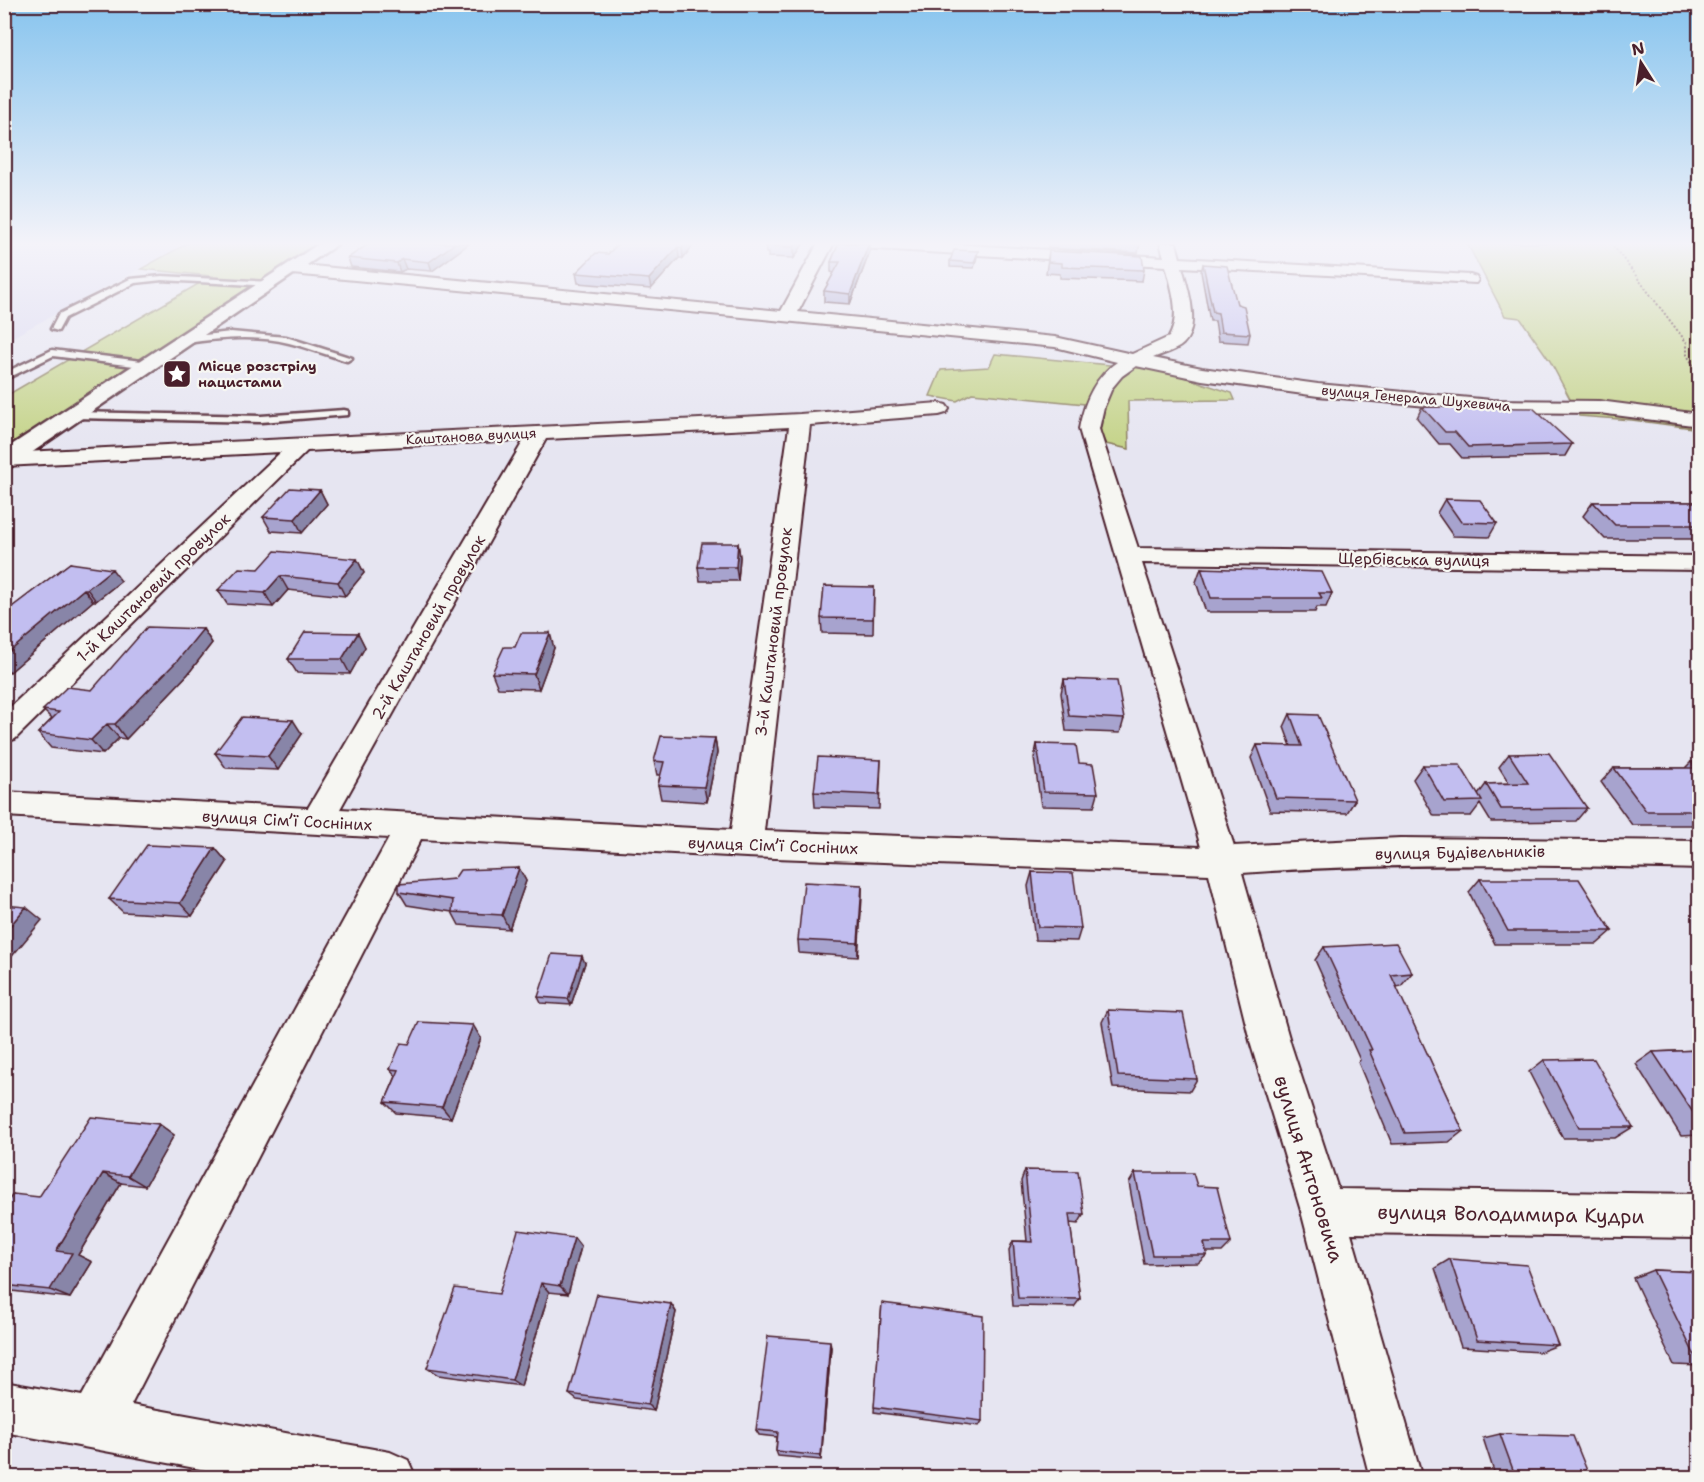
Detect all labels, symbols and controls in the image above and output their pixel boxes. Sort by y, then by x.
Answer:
north arrow [1611,33,1671,93]
text: N [1630,37,1646,60]
place label: Місце розстрілу нацистами [198,357,317,391]
place icon: Місце розстрілу нацистами [161,358,193,390]
street label: вулиця Генерала Шухевича [1321,381,1512,415]
street label: Каштанова вулиця [405,424,537,448]
street label: 1-й Каштановий провулок [72,508,235,666]
street label: 3-й Каштановий провулок [750,526,797,738]
street label: 2-й Каштановий провулок [367,531,490,723]
street label: Щербівська вулиця [1338,548,1490,571]
street label: вулиця Сім’ї Сосніних [201,806,373,835]
street label: вулиця Сім’ї Сосніних [688,832,858,859]
street label: вулиця Будівельників [1375,841,1545,864]
street label: вулиця Антоновича [1268,1072,1350,1266]
street label: вулиця Володимира Кудри [1377,1199,1645,1229]

